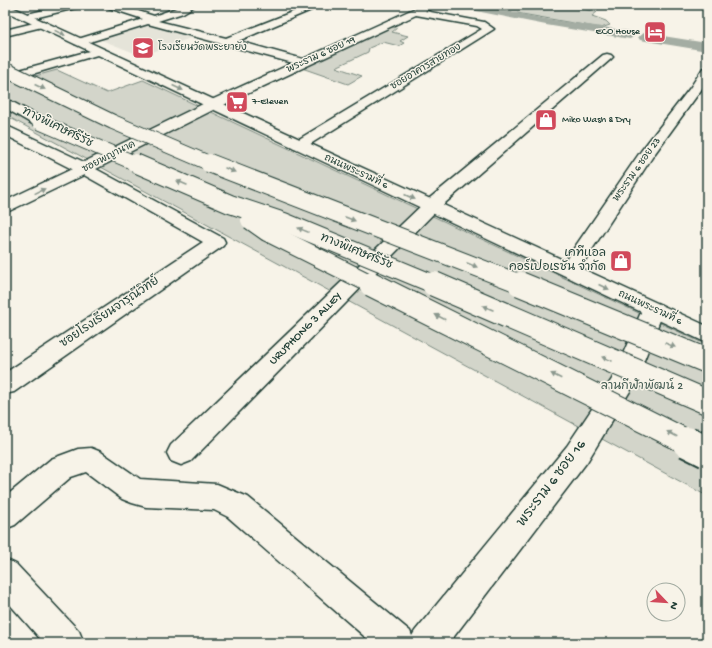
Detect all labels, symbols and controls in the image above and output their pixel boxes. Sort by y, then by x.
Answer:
hotel icon: ECO House [642,19,668,45]
place label: ECO House [596,26,641,38]
one-way arrow [55,30,66,36]
street label: พระราม 6 ซอย 19 [285,34,357,76]
school or university icon: โรงเรียนวัดพระยายัง [130,35,156,61]
place label: โรงเรียนวัดพระยายัง [158,40,247,54]
street label: ซอยอาคารสายทอง [389,41,464,93]
one-way arrow [34,84,45,90]
one-way arrow [172,85,184,91]
supermarket icon: 7-Eleven [224,89,250,115]
place label: 7-Eleven [251,96,289,108]
street label: ทางพิเศษศรีรัช [19,103,96,151]
shop icon: Miko Wash & Dry [533,107,559,133]
place label: Miko Wash & Dry [562,114,631,126]
street label: พระราม 6 ซอย 23 [610,136,664,204]
street label: ซอยพญานาค [80,138,138,176]
street label: ถนนพระรามที่ 6 [322,147,393,192]
one-way arrow [224,168,236,174]
one-way arrow [175,180,187,186]
one-way arrow [35,188,46,194]
one-way arrow [404,194,416,200]
one-way arrow [345,216,357,222]
one-way arrow [298,227,309,233]
street label: ทางพิเศษศรีรัช [318,229,395,273]
place label: เคทีแอล คอร์เปอเรชัน จำกัด [509,245,606,275]
shop icon: เคทีแอล คอร์เปอเรชัน จำกัด [608,248,634,274]
one-way arrow [466,263,478,269]
street label: ซอยโรงเรียนจารุณีวิทย์ [56,272,162,351]
street label: ถนนพระรามที่ 6 [616,283,687,328]
one-way arrow [598,284,610,290]
street label: URUPHONG 3 ALLEY [267,289,346,368]
one-way arrow [482,305,493,311]
one-way arrow [434,314,446,320]
one-way arrow [665,343,677,349]
one-way arrow [601,356,612,362]
one-way arrow [551,372,562,379]
park label: ลานกีฬาพัฒน์ 2 [601,377,683,394]
one-way arrow [667,431,678,437]
street label: พระราม 6 ซอย 16 [514,436,591,531]
north arrow [646,582,686,622]
text: N [666,600,680,611]

